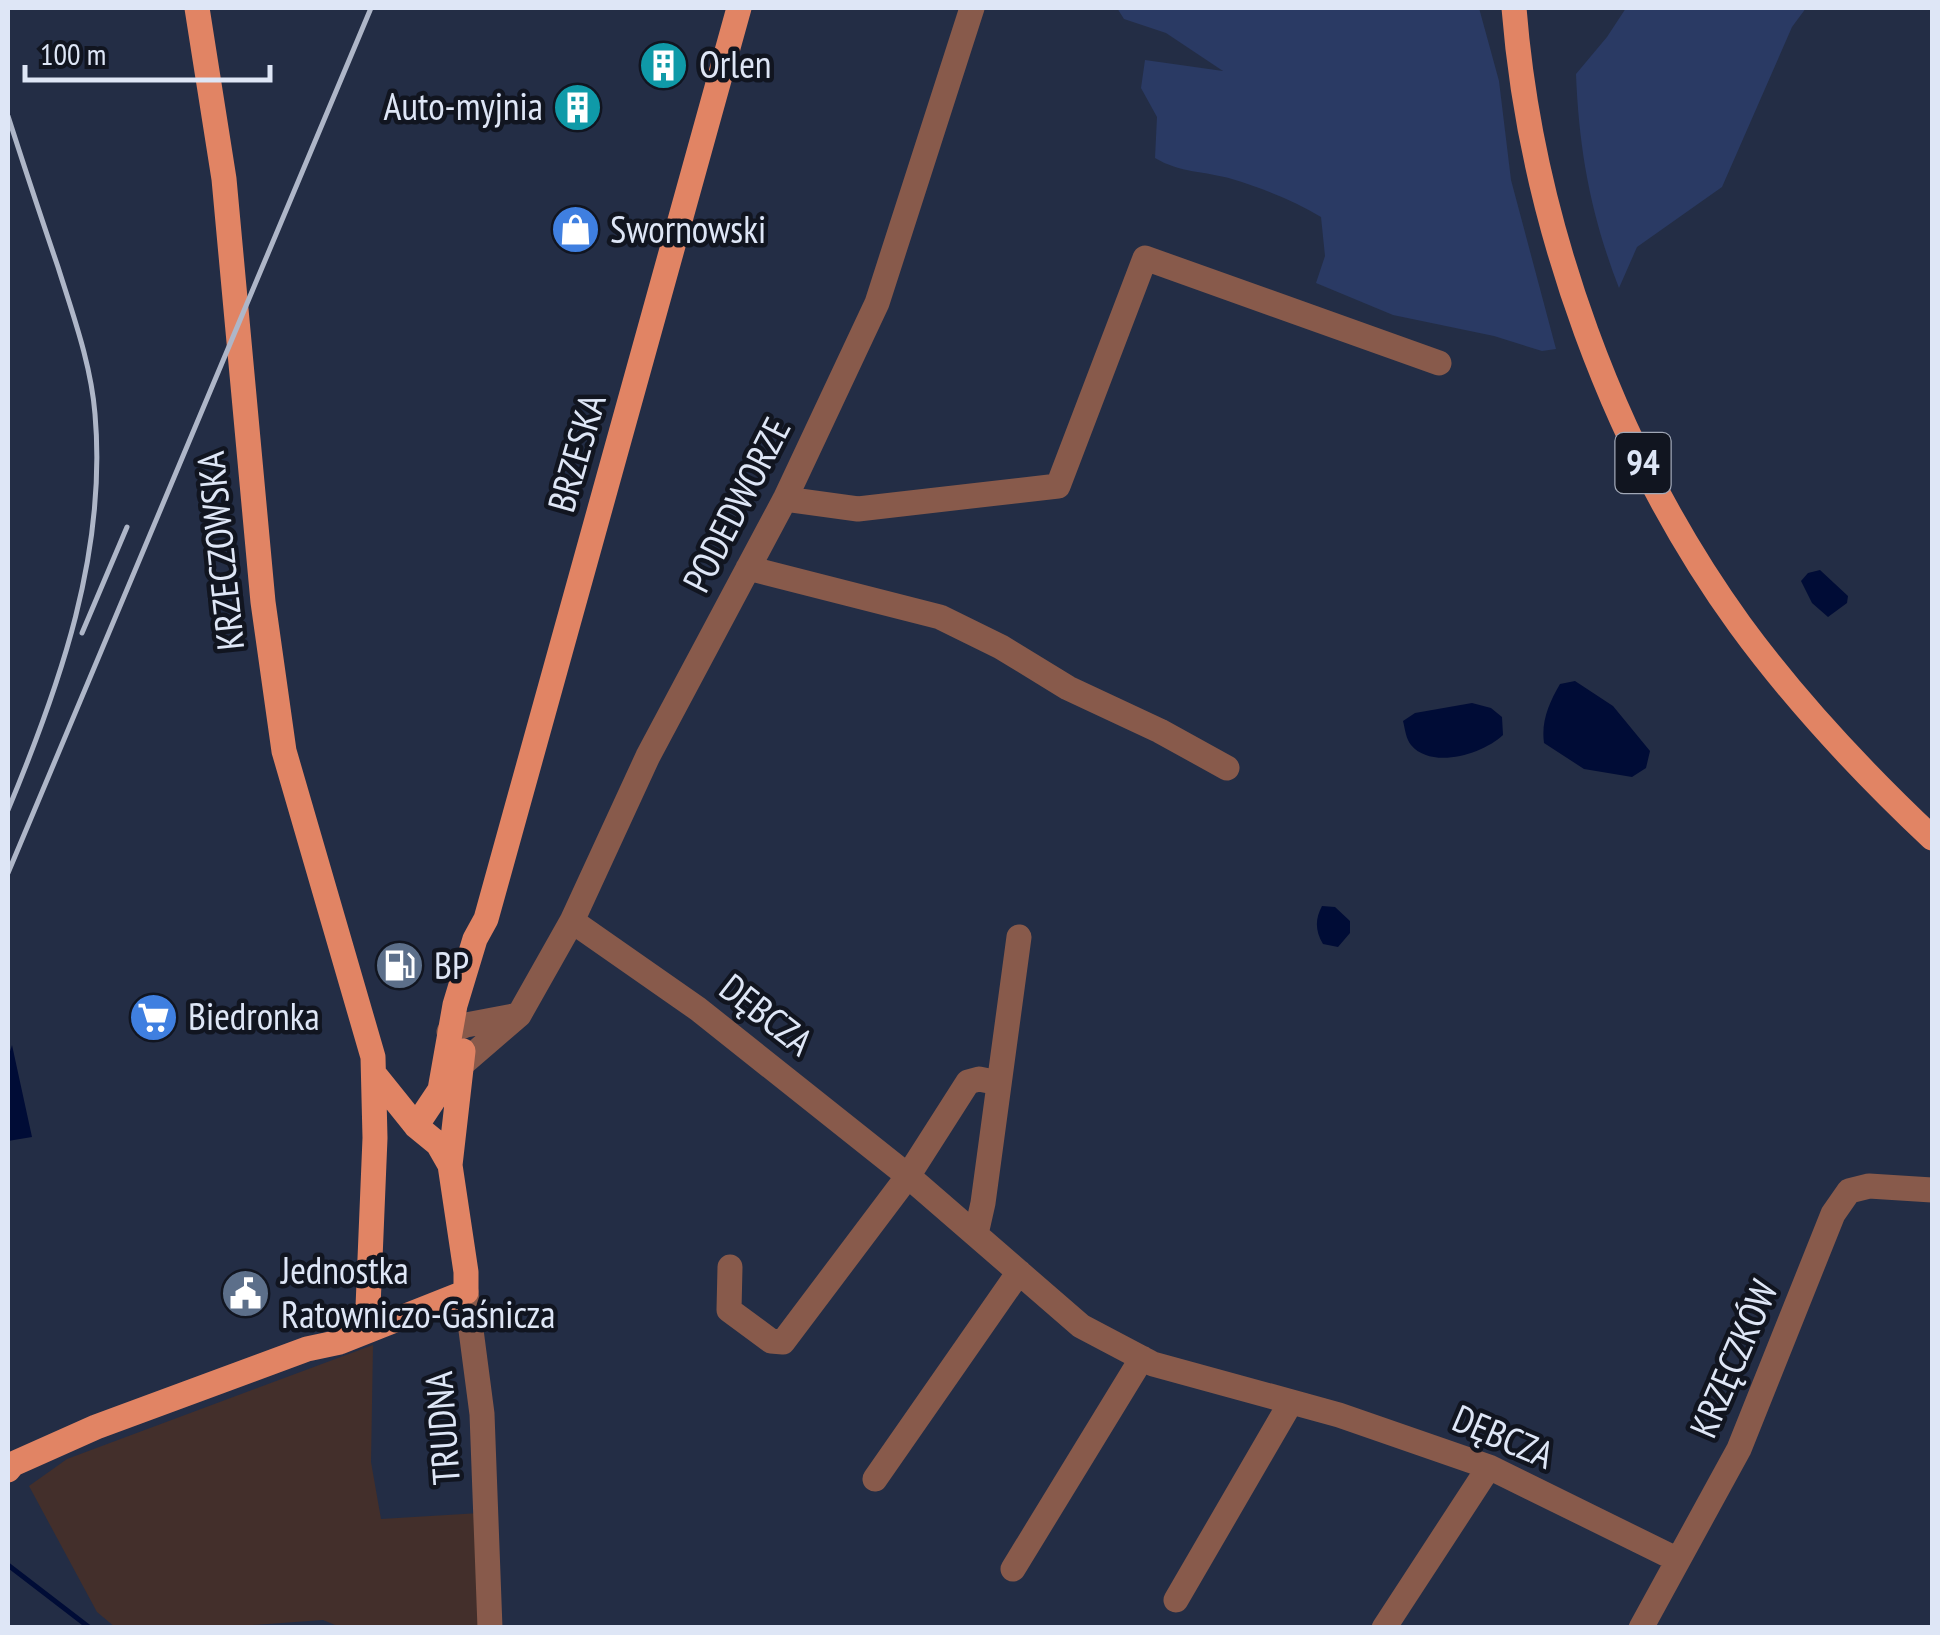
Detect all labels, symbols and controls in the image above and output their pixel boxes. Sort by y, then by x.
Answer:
scale bar [25,20,270,82]
text: 100 m [40,34,106,73]
building icon: Orlen [638,39,690,91]
place label: Orlen [699,39,772,88]
place label: Auto-myjnia [384,81,543,130]
building icon: Auto-myjnia [552,81,604,133]
shop icon: Swornowski [549,204,601,256]
place label: Swornowski [610,204,766,253]
street label: BRZESKA [535,388,616,517]
street label: PODEDWORZE [671,409,800,600]
road number: 94 [1616,433,1670,493]
street label: KRZECZOWSKA [185,449,254,653]
fuel station icon: BP [373,940,425,992]
place label: BP [434,940,469,989]
street label: DĘBCZA [711,962,823,1065]
supermarket icon: Biedronka [127,991,179,1043]
place label: Biedronka [188,991,320,1040]
place label: Jednostka Ratowniczo-Gaśnicza [280,1245,555,1338]
public building icon: Jednostka Ratowniczo-Gaśnicza [220,1267,272,1319]
street label: KRZĘCZKÓW [1678,1272,1788,1444]
street label: TRUDNA [413,1370,470,1486]
street label: DĘBCZA [1446,1393,1561,1479]

